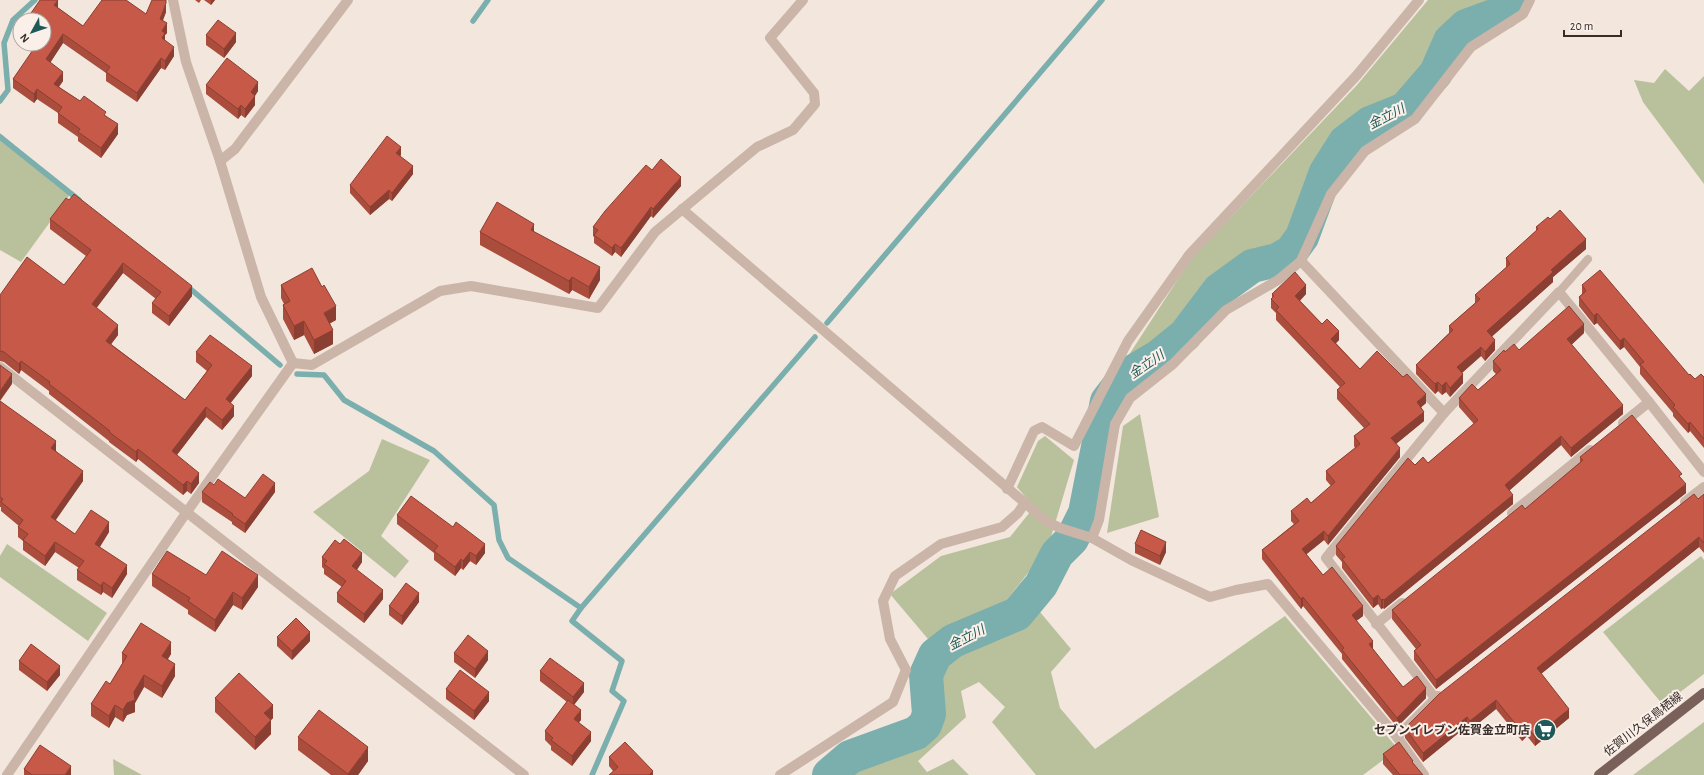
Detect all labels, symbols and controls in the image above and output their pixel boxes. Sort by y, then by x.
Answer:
north arrow [12,12,52,52]
scale bar [1564,12,1621,38]
text: 20 m [1570,20,1593,32]
text: N [18,32,31,45]
water label: 金立川 [1366,101,1409,132]
water label: 金立川 [1126,347,1168,382]
water label: 金立川 [946,622,989,653]
street label: 佐賀川久保鳥栖線 [1601,689,1685,758]
supermarket icon: セブンイレブン佐賀金立町店 [1532,717,1558,743]
place label: セブンイレブン佐賀金立町店 [1374,723,1530,736]

